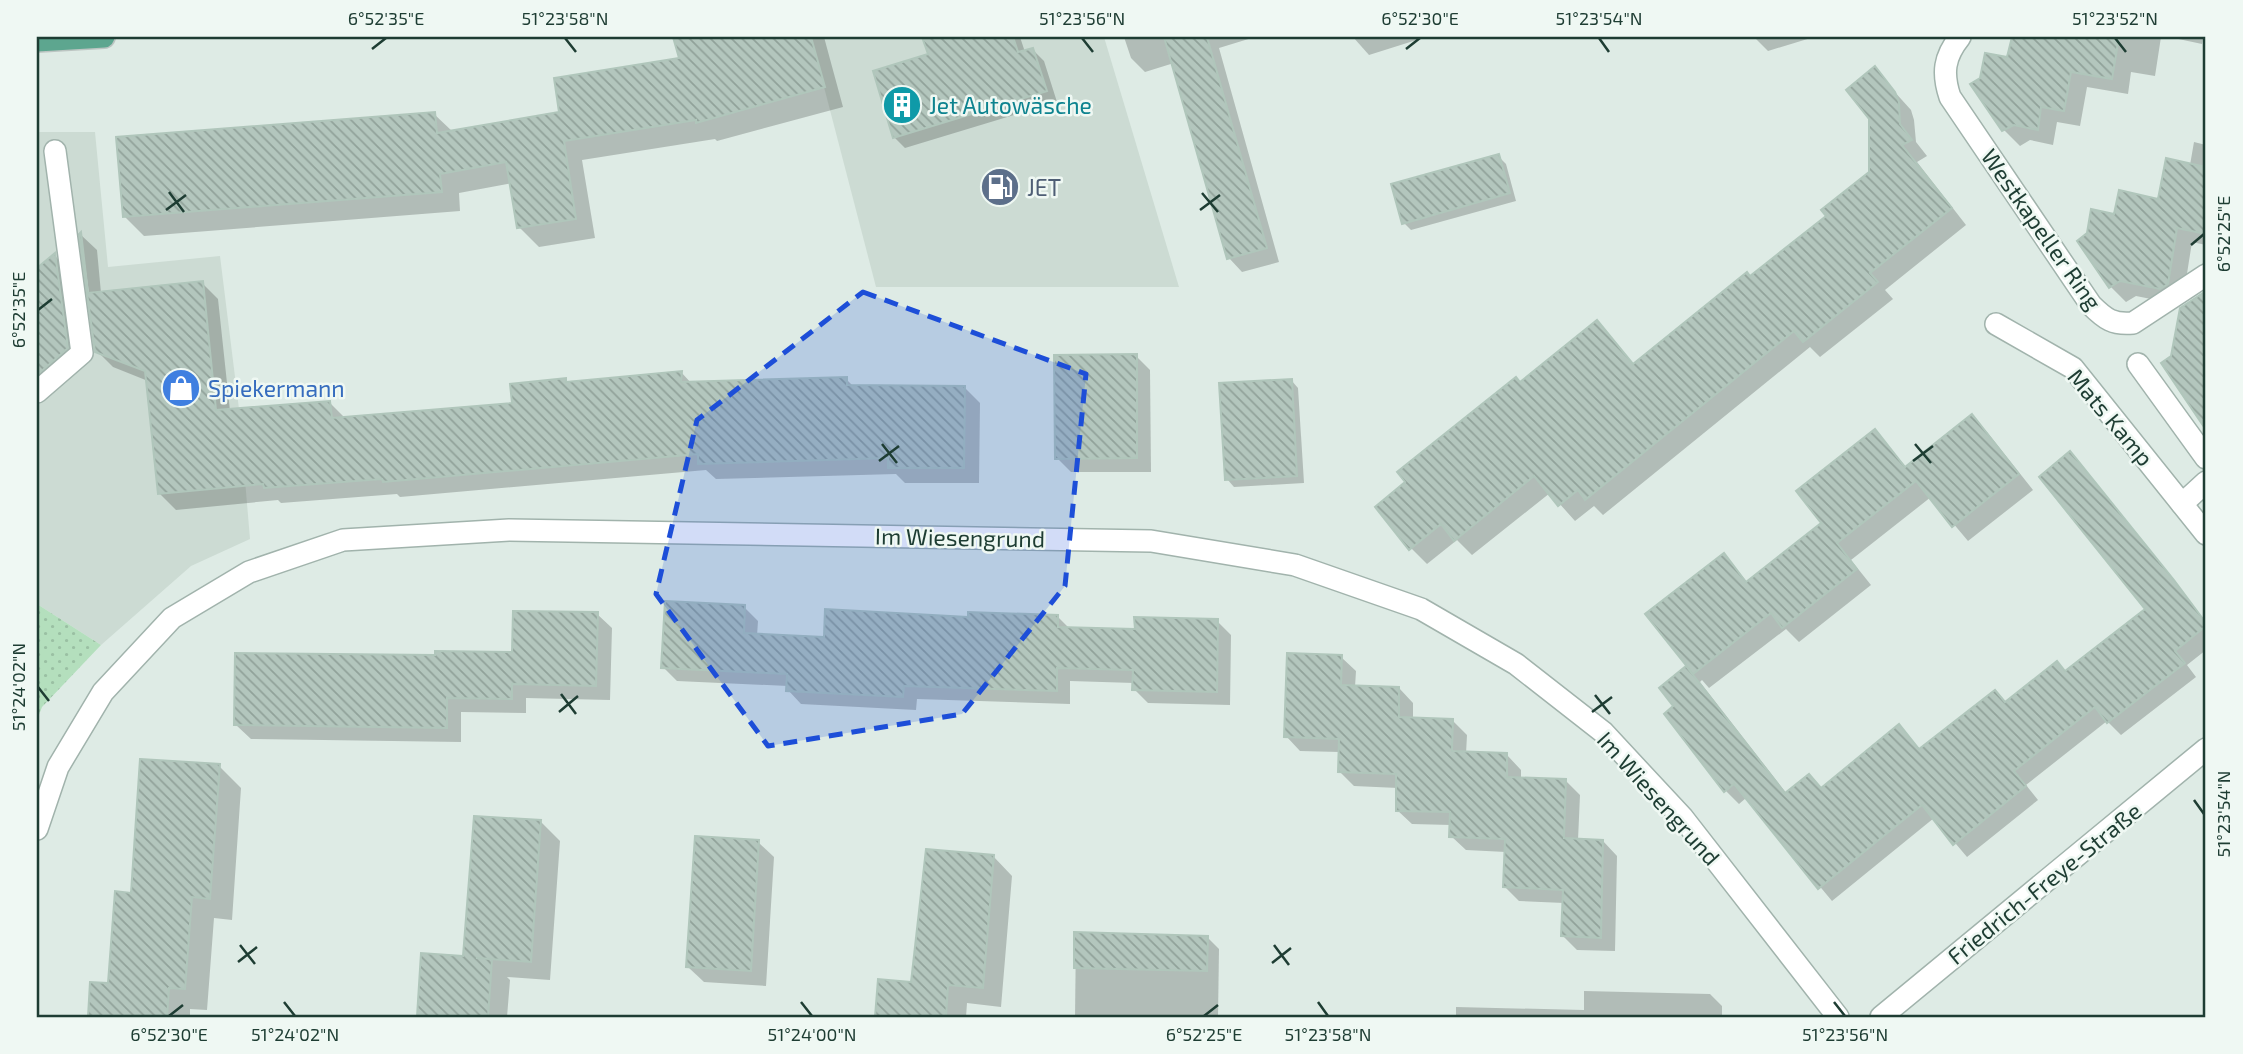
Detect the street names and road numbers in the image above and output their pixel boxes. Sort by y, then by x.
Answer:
street label: Westkapeller Ring [1976,143,2108,315]
street label: Mats Kamp [2062,363,2160,471]
street label: Im Wiesengrund [875,522,1045,552]
street label: Im Wiesengrund [1592,725,1726,871]
street label: Friedrich-Freye-Straße [1941,796,2147,970]

